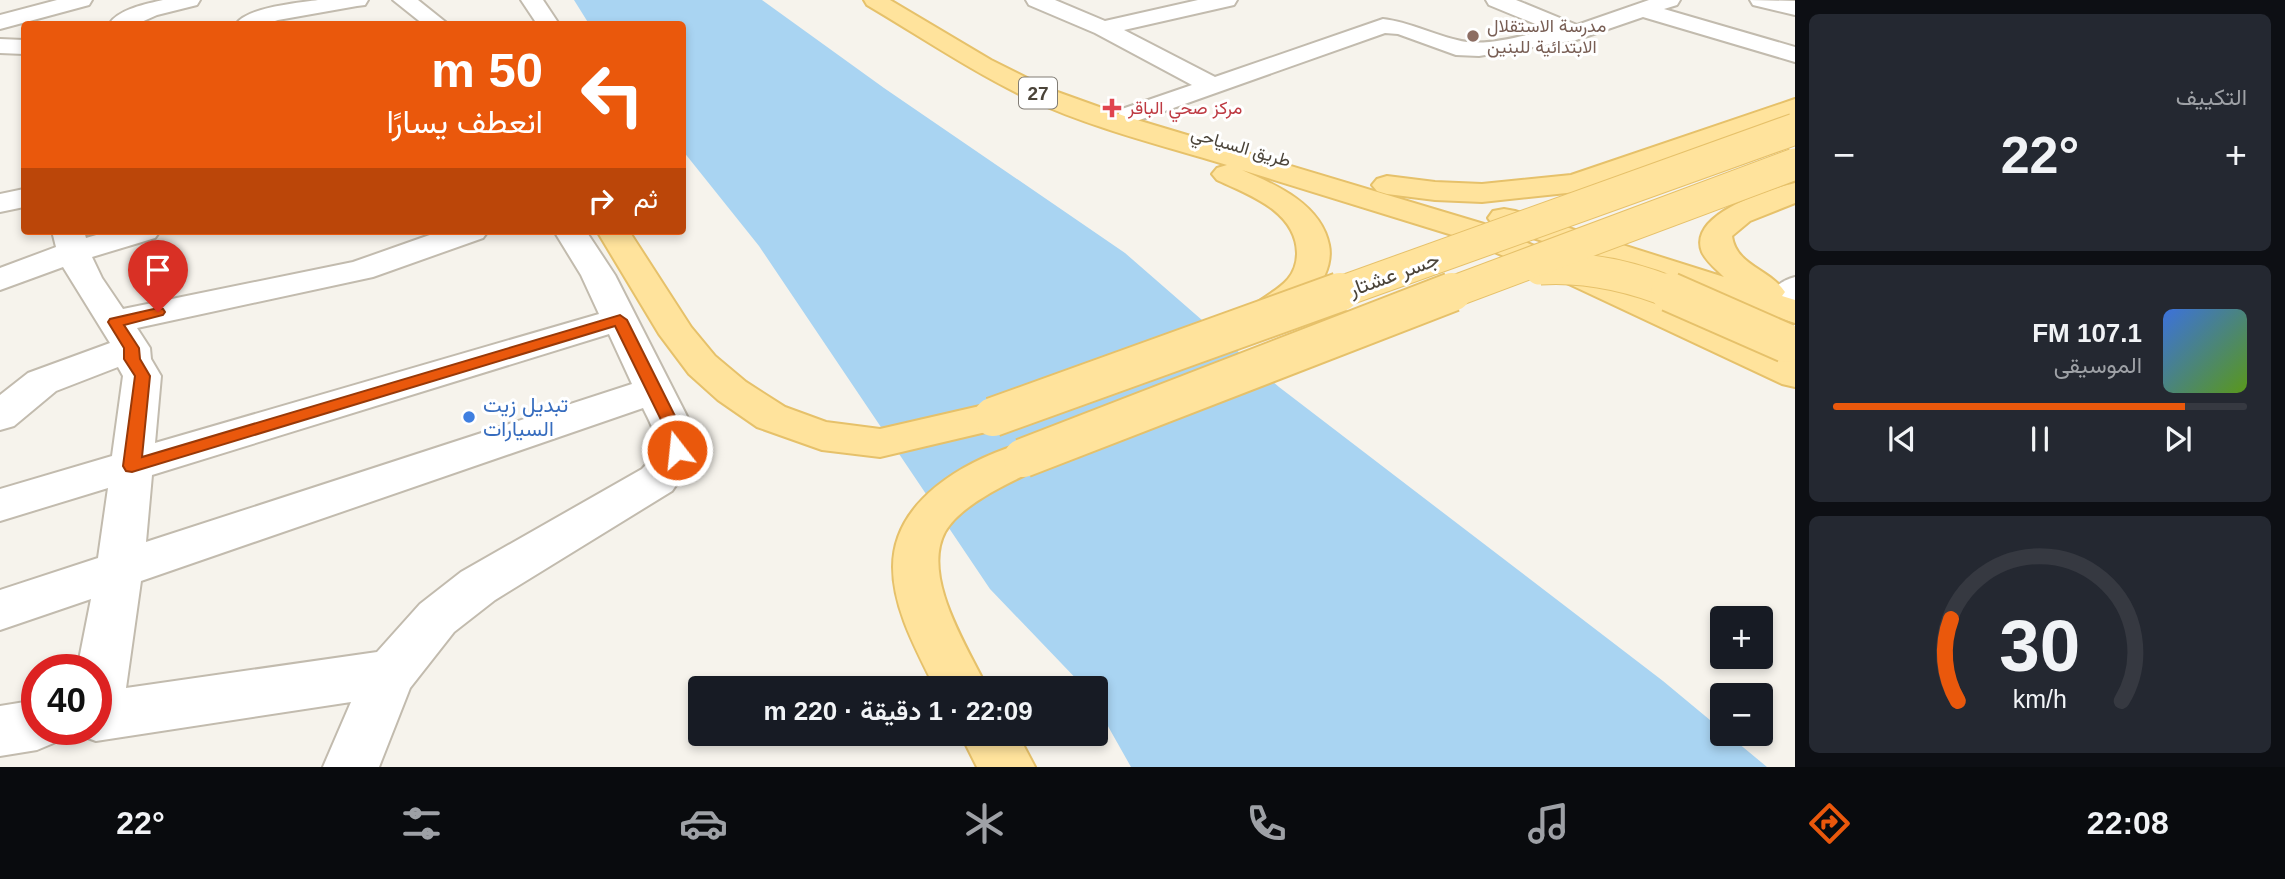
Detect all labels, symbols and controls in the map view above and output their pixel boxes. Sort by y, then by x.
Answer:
place label: مدرسة الاستقلال الابتدائية للبنين [1487,16,1606,58]
marker: مدرسة الاستقلال الابتدائية للبنين [1465,28,1481,44]
text: 50 m [431,43,543,97]
icon: left [567,49,658,140]
road number: 27 [1019,78,1057,108]
text: التكييف [2176,84,2247,110]
marker: مركز صحي الباقر [1102,98,1122,118]
place label: مركز صحي الباقر [1127,98,1242,123]
text: انعطف يسارًا [386,104,543,140]
street label: طريق السياحي [1188,123,1293,176]
text: 22° [2001,126,2079,184]
text: − [1833,134,1855,176]
text: + [2225,134,2247,176]
icon: right [582,182,620,220]
text: ثم [634,184,658,214]
pin [128,240,188,312]
street label: جسر عشتار [1344,246,1443,303]
icon: arrive [139,251,177,289]
text: 107.1 FM [2032,318,2142,348]
text: الموسيقى [2054,352,2142,378]
place label: تبديل زيت السيارات [483,393,568,442]
marker: تبديل زيت السيارات [461,409,477,425]
position arrow [640,413,714,487]
icon: previous [1883,420,1921,458]
icon: pause [2021,420,2059,458]
icon: next [2159,420,2197,458]
text: 30 [2000,605,2080,686]
map controls [1710,606,1773,746]
button: + [1710,606,1773,669]
speed limit sign: 40 [21,654,112,745]
button: − [1710,683,1773,746]
text: km/h [2013,684,2067,712]
text: 22:09 · 1 دقيقة · 220 m [763,696,1033,726]
icon: filters [397,799,446,848]
icon: car [679,799,728,848]
icon: climate [960,799,1009,848]
icon: phone [1242,799,1291,848]
icon: music [1524,799,1573,848]
icon: directions [1805,799,1854,848]
text: 22° [116,805,165,841]
text: 22:08 [2087,805,2169,841]

